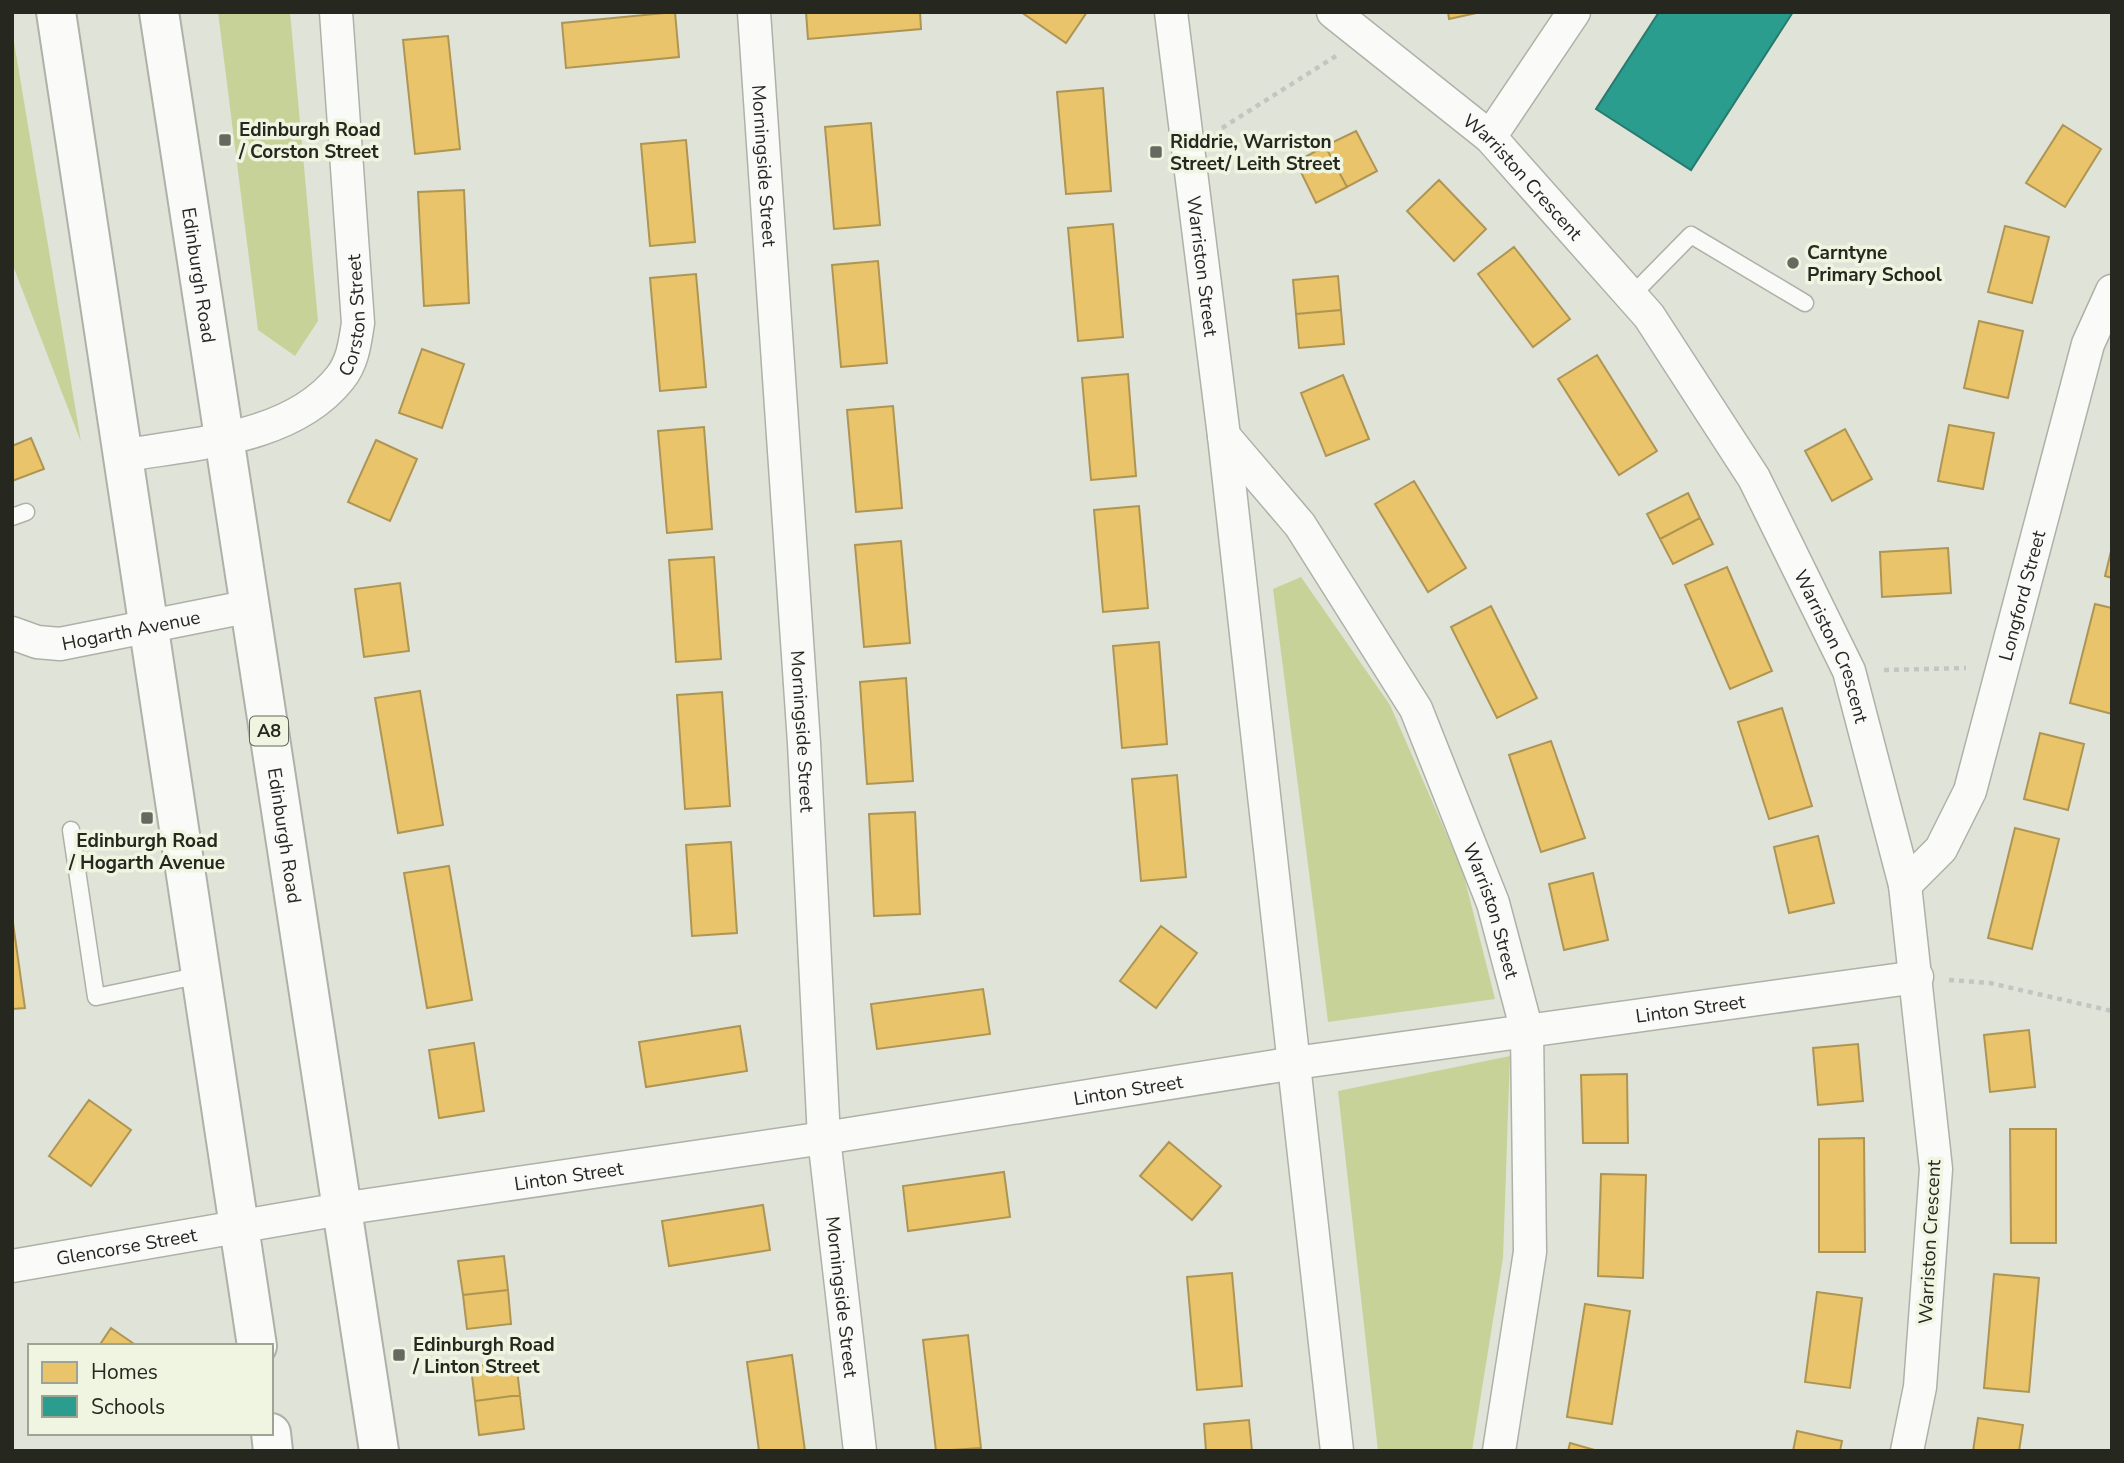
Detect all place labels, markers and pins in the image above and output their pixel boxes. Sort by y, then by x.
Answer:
place label: Edinburgh Road / Corston Street [238,117,381,165]
place label: Riddrie, Warriston Street/ Leith Street [1170,129,1341,177]
marker: Edinburgh Road / Corston Street [217,132,233,148]
marker: Riddrie, Warriston Street/ Leith Street [1148,144,1164,160]
place label: Carntyne Primary School [1807,240,1942,288]
marker: Carntyne Primary School [1785,255,1801,271]
marker: Edinburgh Road / Hogarth Avenue [139,810,155,826]
place label: Edinburgh Road / Hogarth Avenue [68,828,225,876]
place label: Edinburgh Road / Linton Street [412,1332,555,1380]
marker: Edinburgh Road / Linton Street [391,1347,407,1363]

